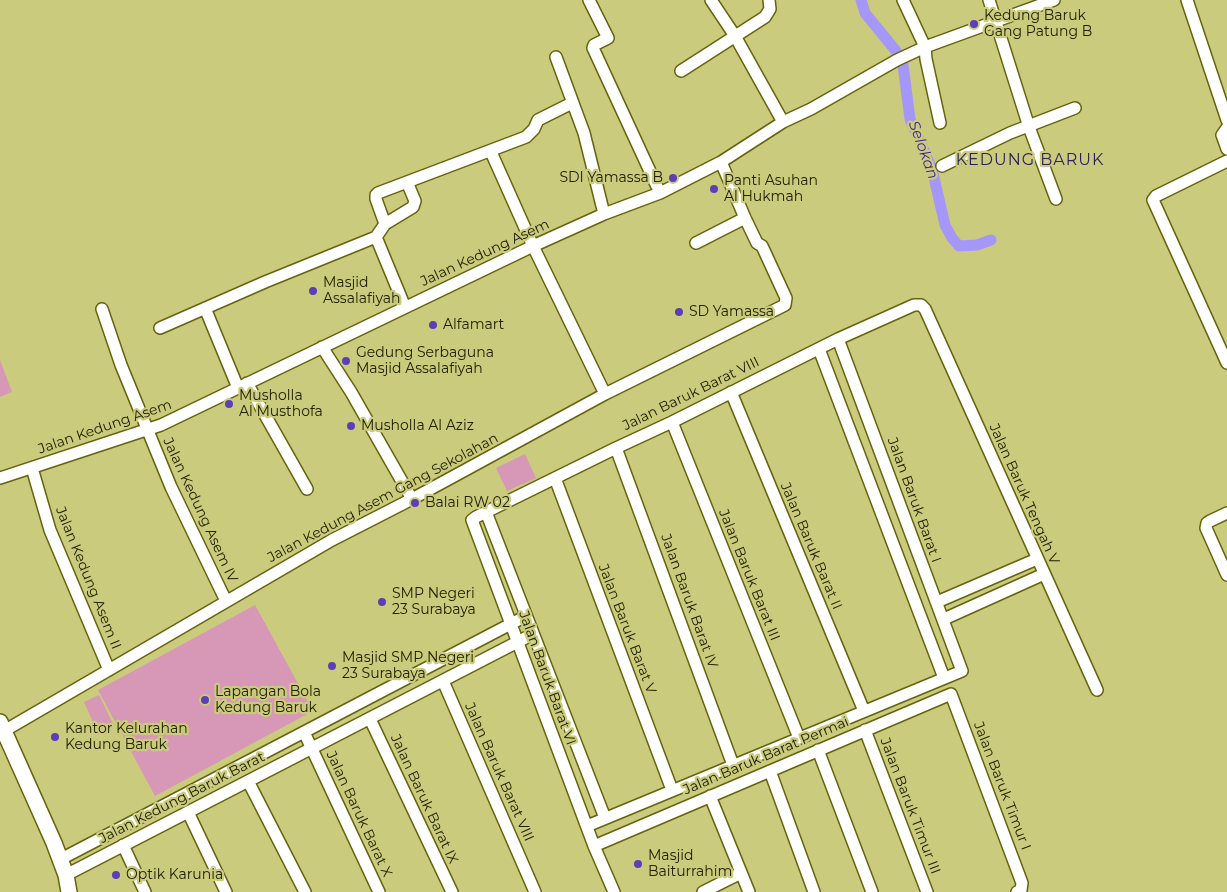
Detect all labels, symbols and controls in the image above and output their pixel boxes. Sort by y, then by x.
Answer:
place label: Kedung Baruk Gang Patung B [984,8,1092,40]
marker: Kedung Baruk Gang Patung B [968,18,980,30]
water label: Selokan [904,118,942,182]
district label: KEDUNG BARUK [954,150,1106,170]
place label: SDI Yamassa B [559,170,663,186]
marker: SDI Yamassa B [667,172,679,184]
place label: Panti Asuhan Al Hukmah [724,173,818,206]
marker: Panti Asuhan Al Hukmah [708,183,720,195]
street label: Jalan Kedung Asem [418,216,552,290]
place label: Masjid Assalafiyah [323,275,400,308]
marker: Masjid Assalafiyah [307,285,319,297]
place label: SD Yamassa [689,304,774,320]
marker: SD Yamassa [673,306,685,318]
place label: Alfamart [443,317,504,333]
marker: Alfamart [427,319,439,331]
place label: Gedung Serbaguna Masjid Assalafiyah [356,345,494,378]
street label: Jalan Baruk Barat VIII [620,354,762,434]
marker: Gedung Serbaguna Masjid Assalafiyah [340,355,352,367]
place label: Musholla Al Musthofa [239,388,323,421]
street label: Jalan Kedung Asem [36,396,174,458]
marker: Musholla Al Musthofa [223,398,235,410]
place label: Musholla Al Aziz [361,418,474,434]
marker: Musholla Al Aziz [345,420,357,432]
street label: Jalan Baruk Tengah V [985,421,1063,567]
street label: Jalan Kedung Asem Gang Sekolahan [265,430,501,566]
street label: Jalan Kedung Asem IV [159,435,241,585]
street label: Jalan Baruk Barat I [884,435,944,565]
street label: Jalan Baruk Barat II [777,480,845,612]
place label: Balai RW 02 [425,495,510,511]
marker: Balai RW 02 [409,497,421,509]
street label: Jalan Kedung Asem II [52,504,124,652]
street label: Jalan Baruk Barat III [715,507,783,643]
street label: Jalan Baruk Barat IV [657,532,721,670]
street label: Jalan Baruk Barat V [595,562,659,696]
place label: SMP Negeri 23 Surabaya [392,586,476,618]
marker: SMP Negeri 23 Surabaya [376,596,388,608]
street label: Jalan Baruk Barat VI [515,609,579,747]
place label: Masjid SMP Negeri 23 Surabaya [342,650,474,682]
marker: Masjid SMP Negeri 23 Surabaya [326,660,338,672]
place label: Lapangan Bola Kedung Baruk [215,684,321,716]
marker: Lapangan Bola Kedung Baruk [199,694,211,706]
street label: Jalan Baruk Barat VIII [461,700,537,844]
street label: Jalan Baruk Barat Permai [681,713,851,799]
street label: Jalan Baruk Timur I [970,720,1034,852]
place label: Kantor Kelurahan Kedung Baruk [65,721,188,754]
marker: Kantor Kelurahan Kedung Baruk [49,731,61,743]
street label: Jalan Baruk Barat IX [387,732,461,866]
street label: Jalan Baruk Timur III [876,736,944,876]
street label: Jalan Baruk Barat X [322,748,396,880]
street label: Jalan Kedung Baruk Barat [96,749,268,847]
place label: Masjid Baiturrahim [648,848,732,880]
marker: Masjid Baiturrahim [632,858,644,870]
place label: Optik Karunia [126,867,223,883]
marker: Optik Karunia [110,869,122,881]

